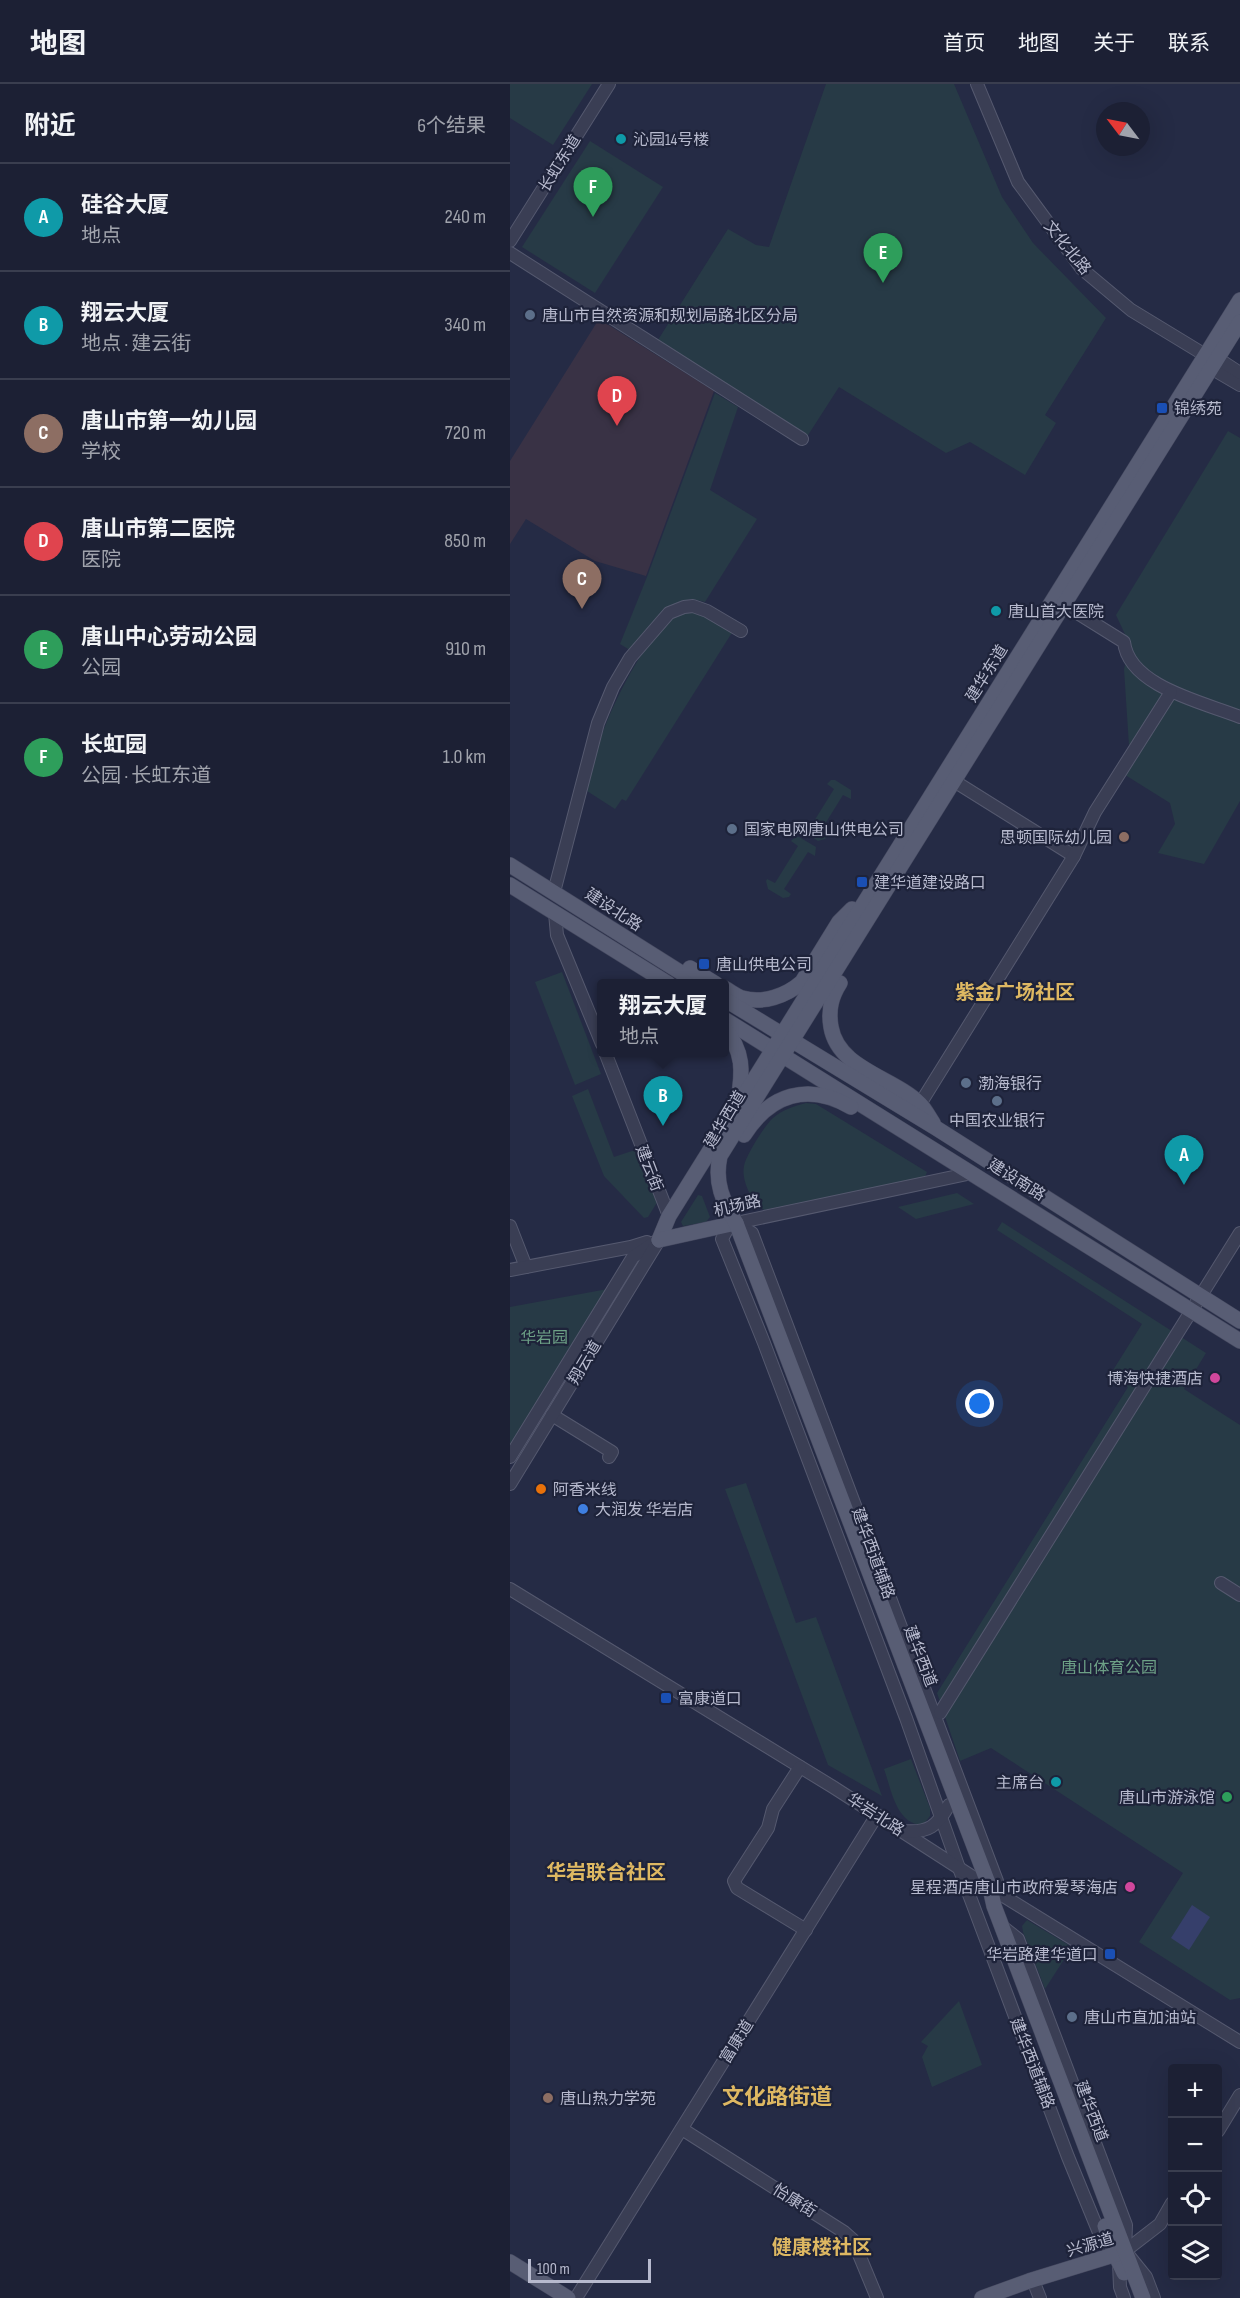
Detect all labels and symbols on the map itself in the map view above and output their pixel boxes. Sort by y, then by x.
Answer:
north arrow [1096,102,1150,156]
place label: 沁园14号楼 [633,131,709,150]
street label: 长虹东道 [535,132,585,196]
marker: 沁园14号楼 [614,132,628,146]
pin: F [574,168,613,217]
street label: 文化北路 [1039,217,1094,279]
pin: E [864,234,902,283]
place label: 唐山市自然资源和规划局路北区分局 [542,307,798,326]
marker: 唐山市自然资源和规划局路北区分局 [523,308,537,322]
pin: D [598,376,636,426]
place label: 锦绣苑 [1174,400,1222,419]
marker: 锦绣苑 [1155,401,1169,415]
pin: C [562,560,602,609]
place label: 唐山首大医院 [1008,603,1104,622]
marker: 唐山首大医院 [989,604,1003,618]
street label: 建华东道 [962,642,1012,706]
place label: 国家电网唐山供电公司 [744,821,904,840]
marker: 国家电网唐山供电公司 [725,822,739,836]
place label: 思顿国际幼儿园 [1000,829,1112,848]
marker: 思顿国际幼儿园 [1117,830,1131,844]
place label: 建华道建设路口 [874,874,986,893]
marker: 建华道建设路口 [855,875,869,889]
street label: 建设北路 [581,885,645,936]
place label: 唐山供电公司 [716,956,812,975]
marker: 唐山供电公司 [697,957,711,971]
district label: 紫金广场社区 [955,981,1075,1005]
place label: 渤海银行 [978,1075,1042,1094]
pin: B [644,1076,682,1126]
marker: 渤海银行 [959,1076,973,1090]
street label: 建华西道 [701,1087,750,1152]
marker: 中国农业银行 [990,1094,1004,1108]
place label: 中国农业银行 [949,1112,1045,1131]
pin: A [1164,1136,1204,1185]
street label: 建云街 [631,1143,666,1194]
street label: 建设南路 [984,1155,1048,1205]
street label: 机场路 [712,1192,763,1221]
park label: 华岩园 [520,1329,568,1348]
street label: 翔云道 [565,1337,606,1388]
place label: 博海快捷酒店 [1107,1370,1203,1389]
marker: 博海快捷酒店 [1208,1371,1222,1385]
your location [965,1389,994,1418]
place label: 阿香米线 [553,1481,617,1500]
marker: 阿香米线 [534,1482,548,1496]
place label: 大润发 华岩店 [595,1501,694,1520]
marker: 大润发 华岩店 [576,1502,590,1516]
street label: 建华西道辅路 [847,1505,898,1602]
street label: 建华西道 [899,1623,940,1690]
park label: 唐山体育公园 [1061,1659,1157,1678]
place label: 富康道口 [678,1690,742,1709]
marker: 富康道口 [659,1691,673,1705]
place label: 主席台 [996,1774,1044,1793]
marker: 主席台 [1049,1775,1063,1789]
place label: 唐山市游泳馆 [1119,1789,1215,1808]
street label: 华岩北路 [843,1790,907,1841]
marker: 唐山市游泳馆 [1220,1790,1234,1804]
district label: 华岩联合社区 [546,1861,666,1885]
place label: 星程酒店唐山市政府爱琴海店 [910,1879,1118,1898]
marker: 星程酒店唐山市政府爱琴海店 [1123,1880,1137,1894]
place label: 华岩路建华道口 [986,1946,1098,1965]
marker: 华岩路建华道口 [1103,1947,1117,1961]
place label: 唐山市直加油站 [1084,2009,1196,2028]
marker: 唐山市直加油站 [1065,2010,1079,2024]
street label: 建华西道辅路 [1006,2015,1058,2112]
street label: 富康道 [716,2016,758,2067]
street label: 建华西道 [1070,2078,1111,2145]
district label: 文化路街道 [722,2084,832,2111]
place label: 唐山热力学苑 [560,2090,656,2109]
marker: 唐山热力学苑 [541,2091,555,2105]
street label: 怡康街 [769,2180,820,2222]
street label: 兴源道 [1065,2230,1116,2261]
district label: 健康楼社区 [772,2236,872,2260]
scale bar [528,2256,651,2284]

